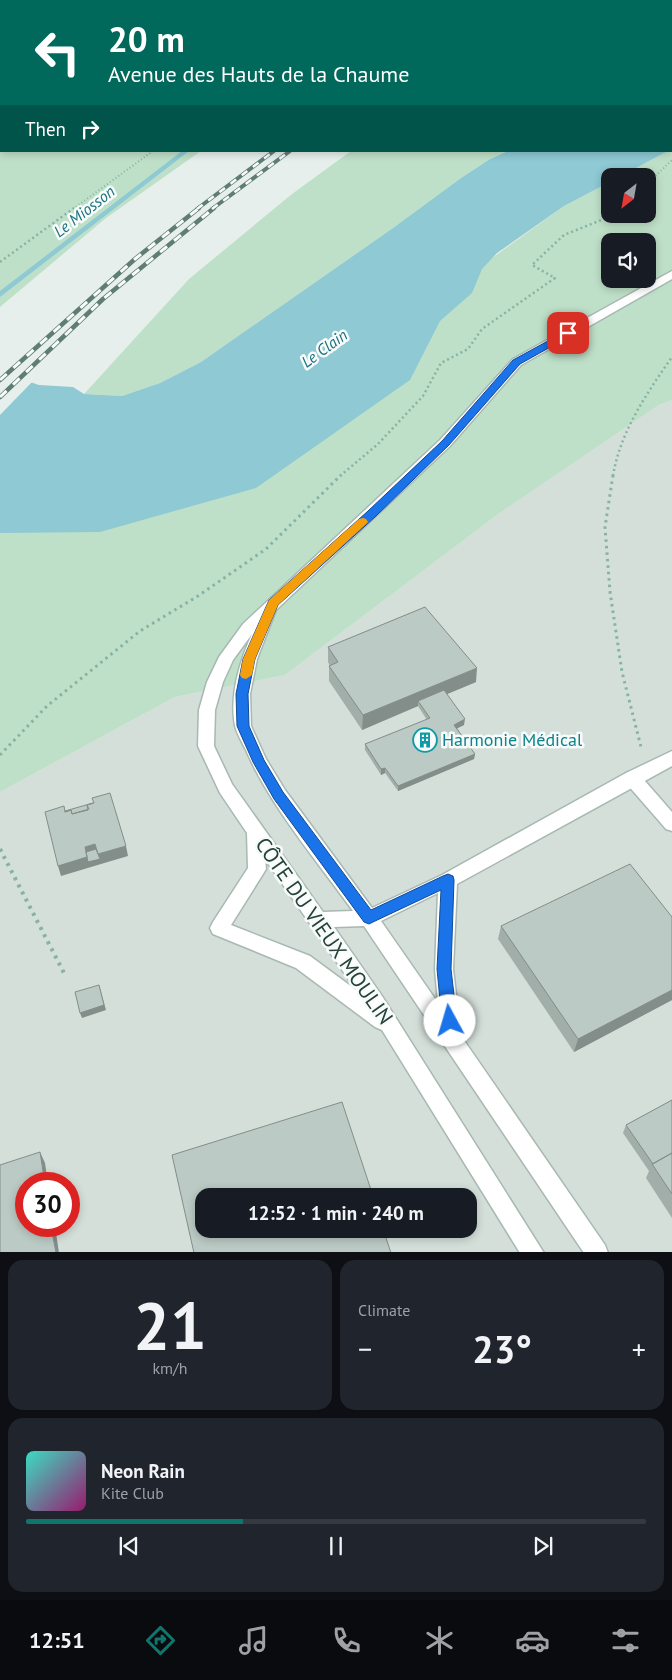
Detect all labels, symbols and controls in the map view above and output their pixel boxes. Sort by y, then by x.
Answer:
text: 20 m [108,16,185,62]
icon: left [25,20,90,85]
text: Avenue des Hauts de la Chaume [108,60,409,88]
icon: right [76,115,104,143]
text: Then [25,117,66,141]
north arrow [601,168,656,222]
map controls [601,168,656,288]
water label: Le Miosson [49,181,119,241]
button: sound [601,233,656,288]
pin [547,312,589,354]
icon: arrive [554,319,582,347]
water label: Le Clain [297,325,351,371]
building icon: Harmonie Médical [412,727,438,753]
place label: Harmonie Médical [442,728,583,751]
street label: CÔTE DU VIEUX MOULIN [250,832,399,1030]
position arrow [423,994,475,1046]
speed limit sign: 30 [15,1172,80,1237]
text: 12:52 · 1 min · 240 m [248,1201,424,1225]
text: 21 [133,1283,207,1367]
text: Climate [358,1300,410,1320]
text: 23° [472,1324,532,1373]
text: − [358,1330,372,1367]
text: + [632,1330,646,1367]
text: km/h [152,1358,188,1378]
text: Neon Rain [101,1459,185,1483]
text: Kite Club [101,1483,164,1503]
icon: previous [115,1532,143,1560]
icon: pause [322,1532,350,1560]
icon: next [529,1532,557,1560]
icon: directions [143,1623,178,1658]
icon: music [236,1623,271,1658]
icon: phone [329,1623,364,1658]
icon: climate [422,1623,457,1658]
icon: car [515,1623,550,1658]
icon: filters [608,1623,643,1658]
text: 12:51 [29,1626,85,1654]

